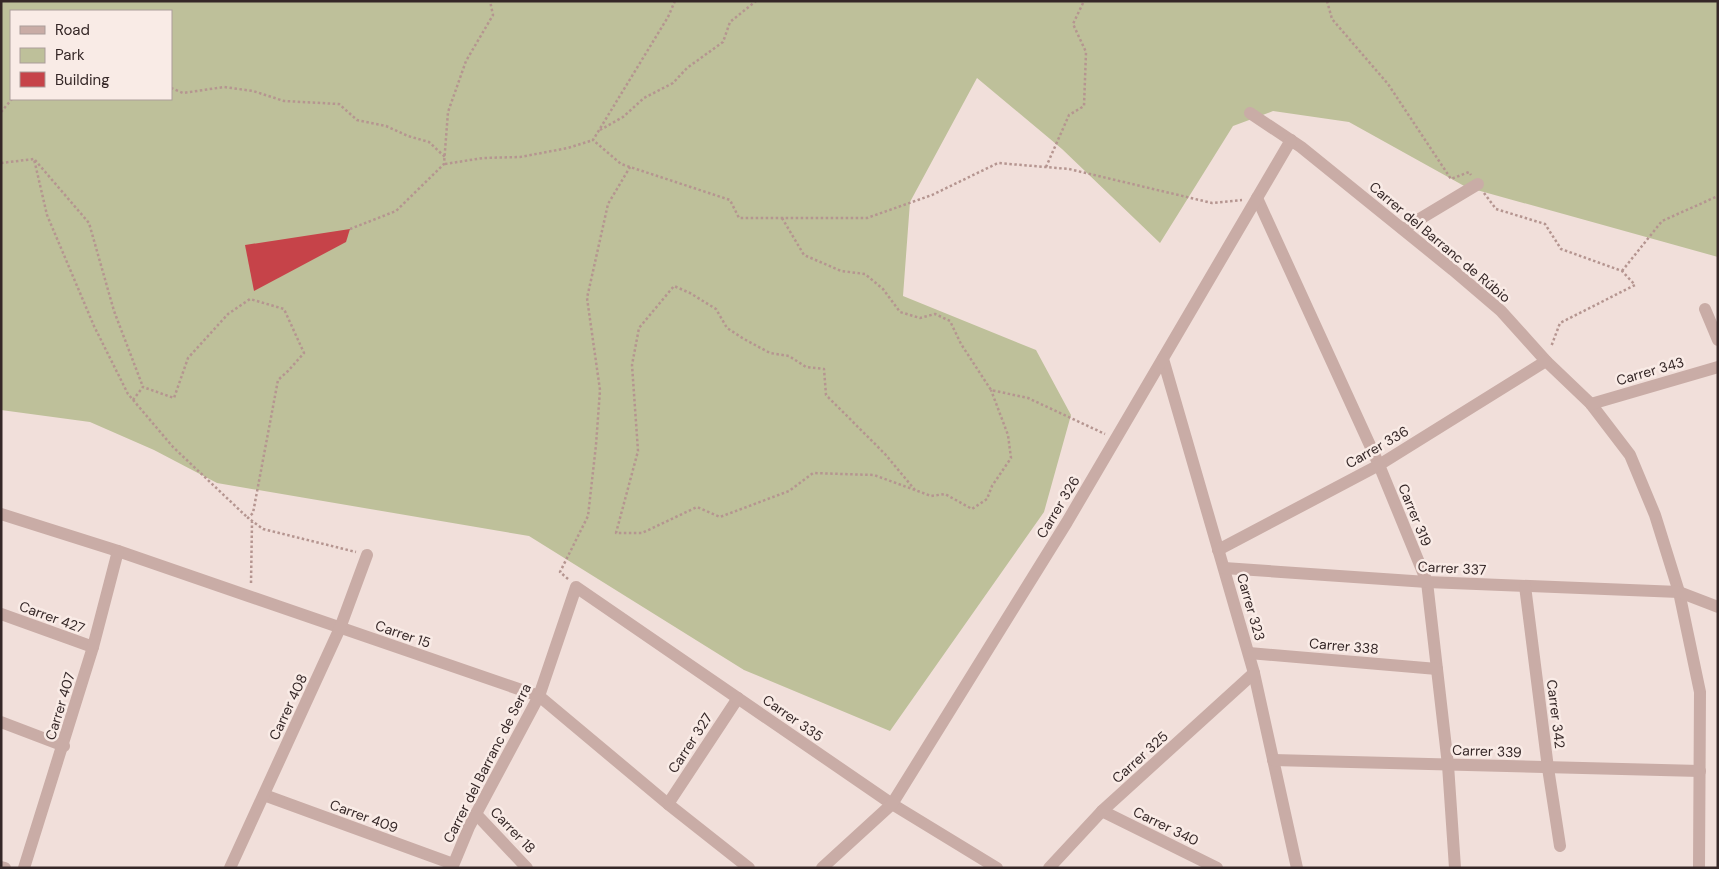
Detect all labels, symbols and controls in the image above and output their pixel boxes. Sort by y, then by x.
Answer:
legend [10,10,172,100]
text: Road [55,20,90,40]
text: Park [55,45,85,65]
text: Building [55,70,110,90]
street label: Carrer del Barranc de Rúbio [1366,178,1514,306]
street label: Carrer 343 [1614,353,1686,389]
street label: Carrer 336 [1342,422,1412,472]
street label: Carrer 326 [1032,472,1084,542]
street label: Carrer 319 [1394,481,1436,549]
street label: Carrer 337 [1417,557,1487,579]
street label: Carrer 323 [1233,571,1269,643]
street label: Carrer 427 [17,597,87,637]
street label: Carrer 15 [373,616,433,652]
street label: Carrer 338 [1309,634,1379,658]
street label: Carrer 407 [41,670,79,742]
street label: Carrer 408 [265,671,311,743]
street label: Carrer 342 [1543,678,1569,750]
street label: Carrer del Barranc de Serra [439,680,535,846]
street label: Carrer 335 [759,691,827,745]
street label: Carrer 327 [664,710,716,776]
street label: Carrer 325 [1108,727,1172,787]
street label: Carrer 339 [1452,741,1522,761]
street label: Carrer 409 [327,795,401,837]
street label: Carrer 340 [1130,802,1202,850]
street label: Carrer 18 [487,803,539,857]

